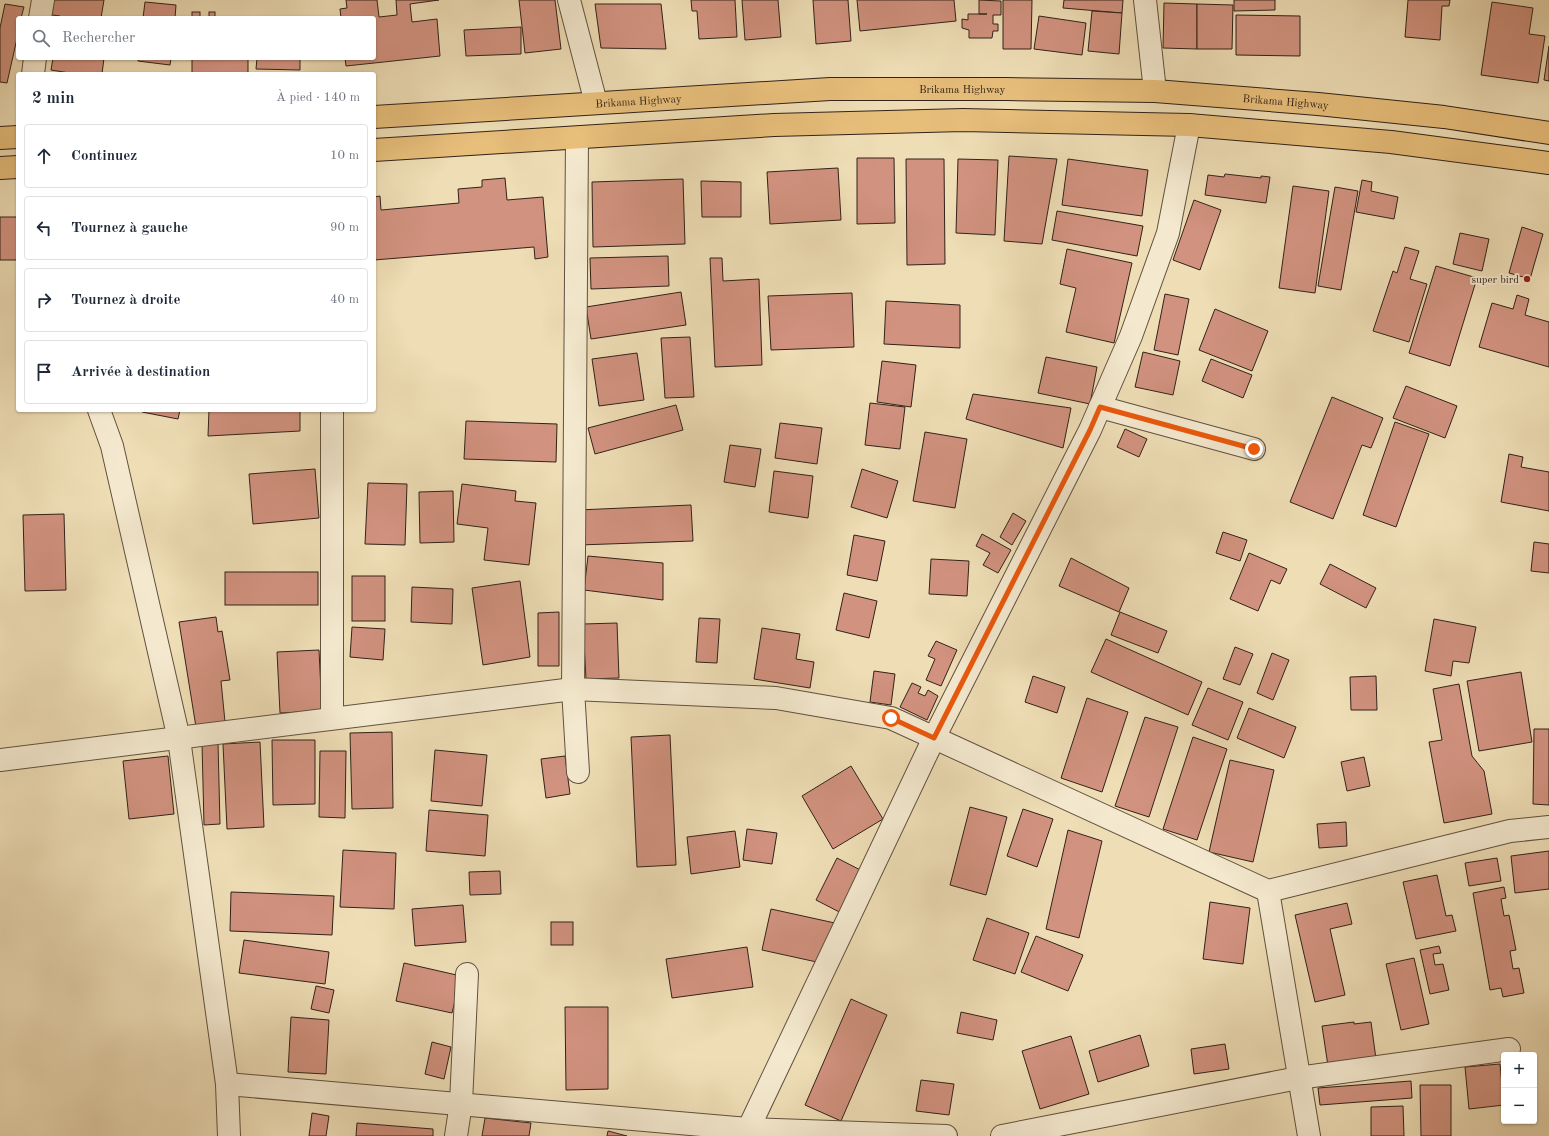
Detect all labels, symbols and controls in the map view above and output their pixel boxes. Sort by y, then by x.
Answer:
search box [16,16,376,60]
icon: search [30,27,52,49]
text: Rechercher [62,31,135,46]
street label: Brikama Highway [919,85,1006,96]
text: 2 min [32,90,75,107]
text: À pied · 140 m [276,91,360,104]
street label: Brikama Highway [595,94,682,110]
street label: Brikama Highway [1242,94,1329,112]
icon: ahead [33,145,55,167]
text: Continuez [71,149,137,164]
text: 10 m [330,149,359,162]
icon: left [33,217,55,239]
text: Tournez à gauche [71,221,188,236]
text: 90 m [330,221,359,234]
marker: super bird [1522,274,1532,284]
place label: super bird [1471,275,1519,286]
icon: right [33,289,55,311]
text: Tournez à droite [71,293,181,308]
text: 40 m [330,293,359,306]
icon: arrive [33,361,55,383]
text: Arrivée à destination [71,365,210,380]
route end [1245,440,1263,458]
route start [882,709,900,727]
map controls [1501,1052,1537,1124]
button: + [1501,1052,1537,1088]
button: − [1501,1088,1537,1124]

